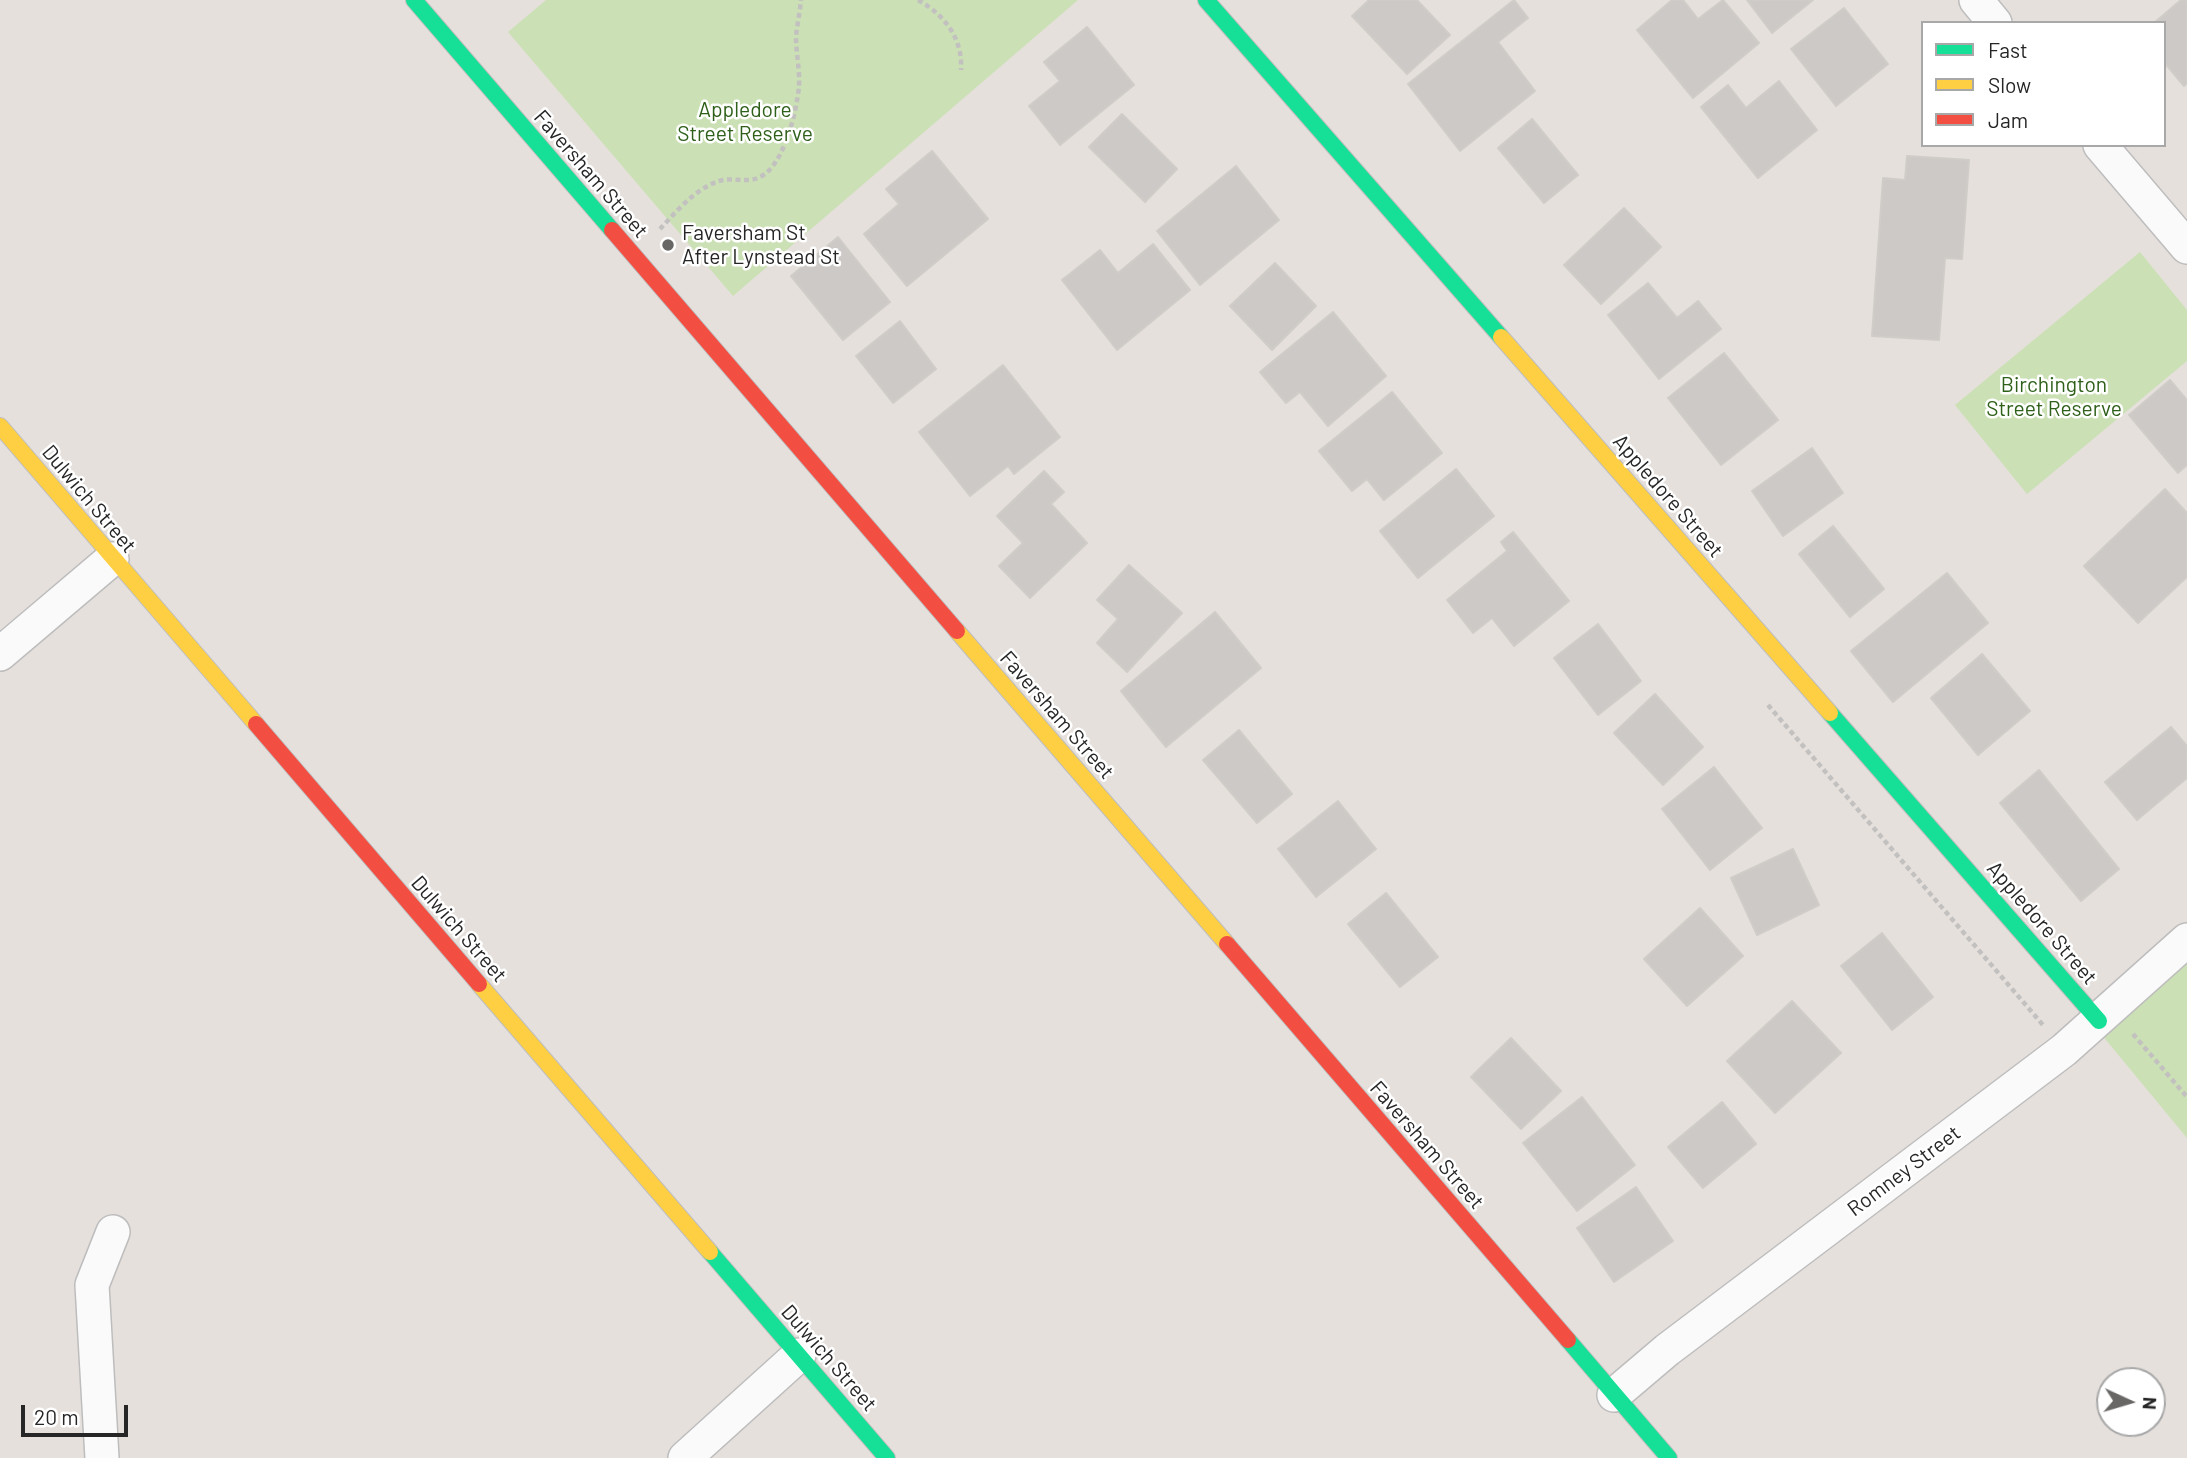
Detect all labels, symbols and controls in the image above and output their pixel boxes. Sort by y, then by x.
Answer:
legend [1921,21,2166,147]
text: Fast [1988,37,2028,62]
text: Slow [1988,72,2031,97]
park label: Appledore Street Reserve [677,97,813,147]
street label: Faversham Street [529,105,653,243]
text: Jam [1988,107,2028,132]
place label: Faversham St After Lynstead St [682,220,840,270]
marker: Faversham St After Lynstead St [660,237,676,253]
park label: Birchington Street Reserve [1986,372,2122,422]
street label: Appledore Street [1608,429,1728,563]
street label: Dulwich Street [37,440,141,558]
street label: Faversham Street [995,646,1119,784]
street label: Appledore Street [1982,856,2102,990]
street label: Dulwich Street [406,871,512,987]
street label: Faversham Street [1365,1076,1489,1214]
street label: Romney Street [1843,1120,1965,1222]
street label: Dulwich Street [776,1300,882,1416]
north arrow [2096,1367,2166,1437]
scale bar [24,1392,131,1436]
text: N [2139,1396,2162,1410]
text: 20 m [34,1404,79,1429]

